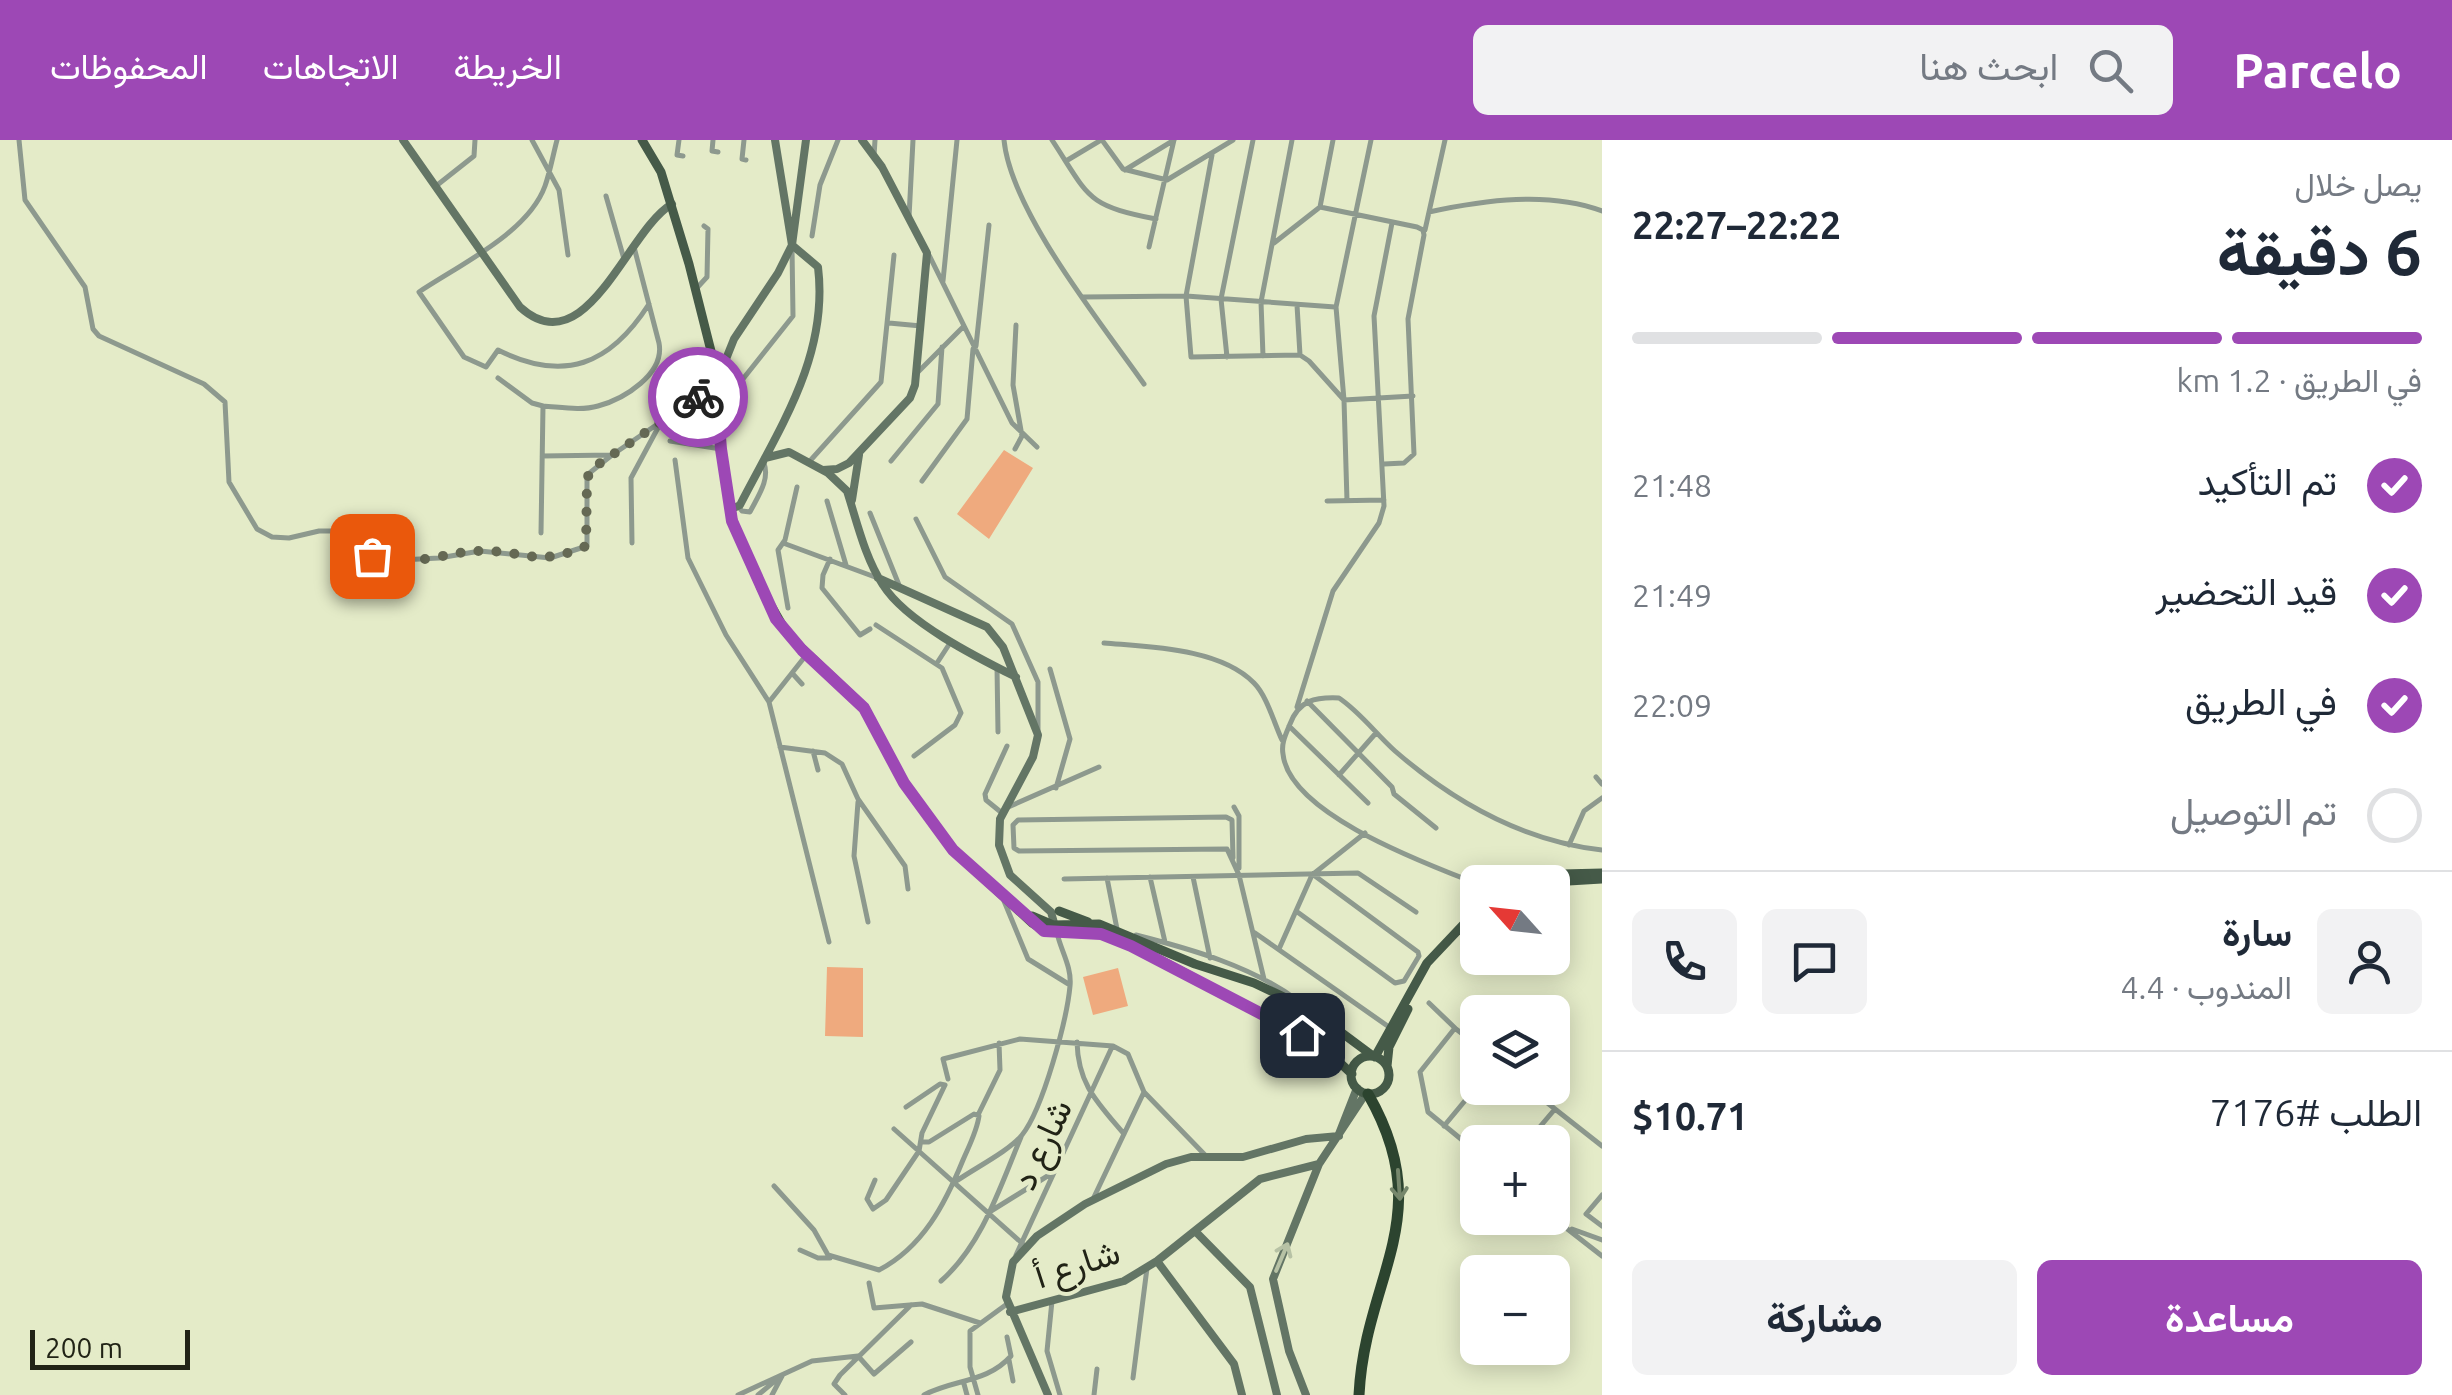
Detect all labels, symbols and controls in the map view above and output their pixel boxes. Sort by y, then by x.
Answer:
search box [1473,25,2173,115]
icon: search [2083,43,2138,98]
text: Parcelo [2233,43,2402,97]
text: ابحث هنا [1919,45,2058,87]
text: المحفوظات [50,46,208,86]
text: الاتجاهات [263,46,399,86]
text: الخريطة [454,46,562,86]
text: يصل خلال [2295,166,2422,202]
text: 22:22–22:27 [1632,204,1841,246]
text: 6 دقيقة [2217,214,2422,287]
courier [648,347,748,447]
text: في الطريق · 1.2 km [2176,362,2422,398]
icon: bike [671,370,726,425]
icon: check [2367,458,2422,513]
text: تم التأكيد [2197,460,2337,502]
text: 21:48 [1632,467,1712,503]
pin [330,514,415,599]
icon: bag [345,529,400,584]
icon: check [2367,568,2422,623]
text: قيد التحضير [2155,570,2337,612]
text: 21:49 [1632,577,1712,613]
icon: check [2367,678,2422,733]
text: في الطريق [2185,680,2337,722]
text: 22:09 [1632,687,1712,723]
text: تم التوصيل [2170,790,2337,832]
north arrow [1460,865,1570,975]
map controls [1460,865,1570,1365]
button: phone [1632,909,1737,1014]
button: chat [1762,909,1867,1014]
button: person [2317,909,2422,1014]
text: سارة [2222,911,2292,953]
text: المندوب · 4.4 [2121,969,2292,1005]
pin [1260,993,1345,1078]
button: layers [1460,995,1570,1105]
icon: home [1275,1008,1330,1063]
text: الطلب #7176 [2210,1091,2422,1133]
street label: شارع د [1003,1092,1084,1198]
text: $10.71 [1632,1095,1749,1137]
button: + [1460,1125,1570,1235]
one-way arrow [1389,1168,1408,1200]
street label: شارع أ [1030,1231,1126,1300]
one-way arrow [1275,1242,1293,1273]
button: − [1460,1255,1570,1365]
button: مشاركة [1632,1260,2017,1375]
button: مساعدة [2037,1260,2422,1375]
scale bar [30,1325,190,1370]
text: 200 m [45,1332,123,1363]

